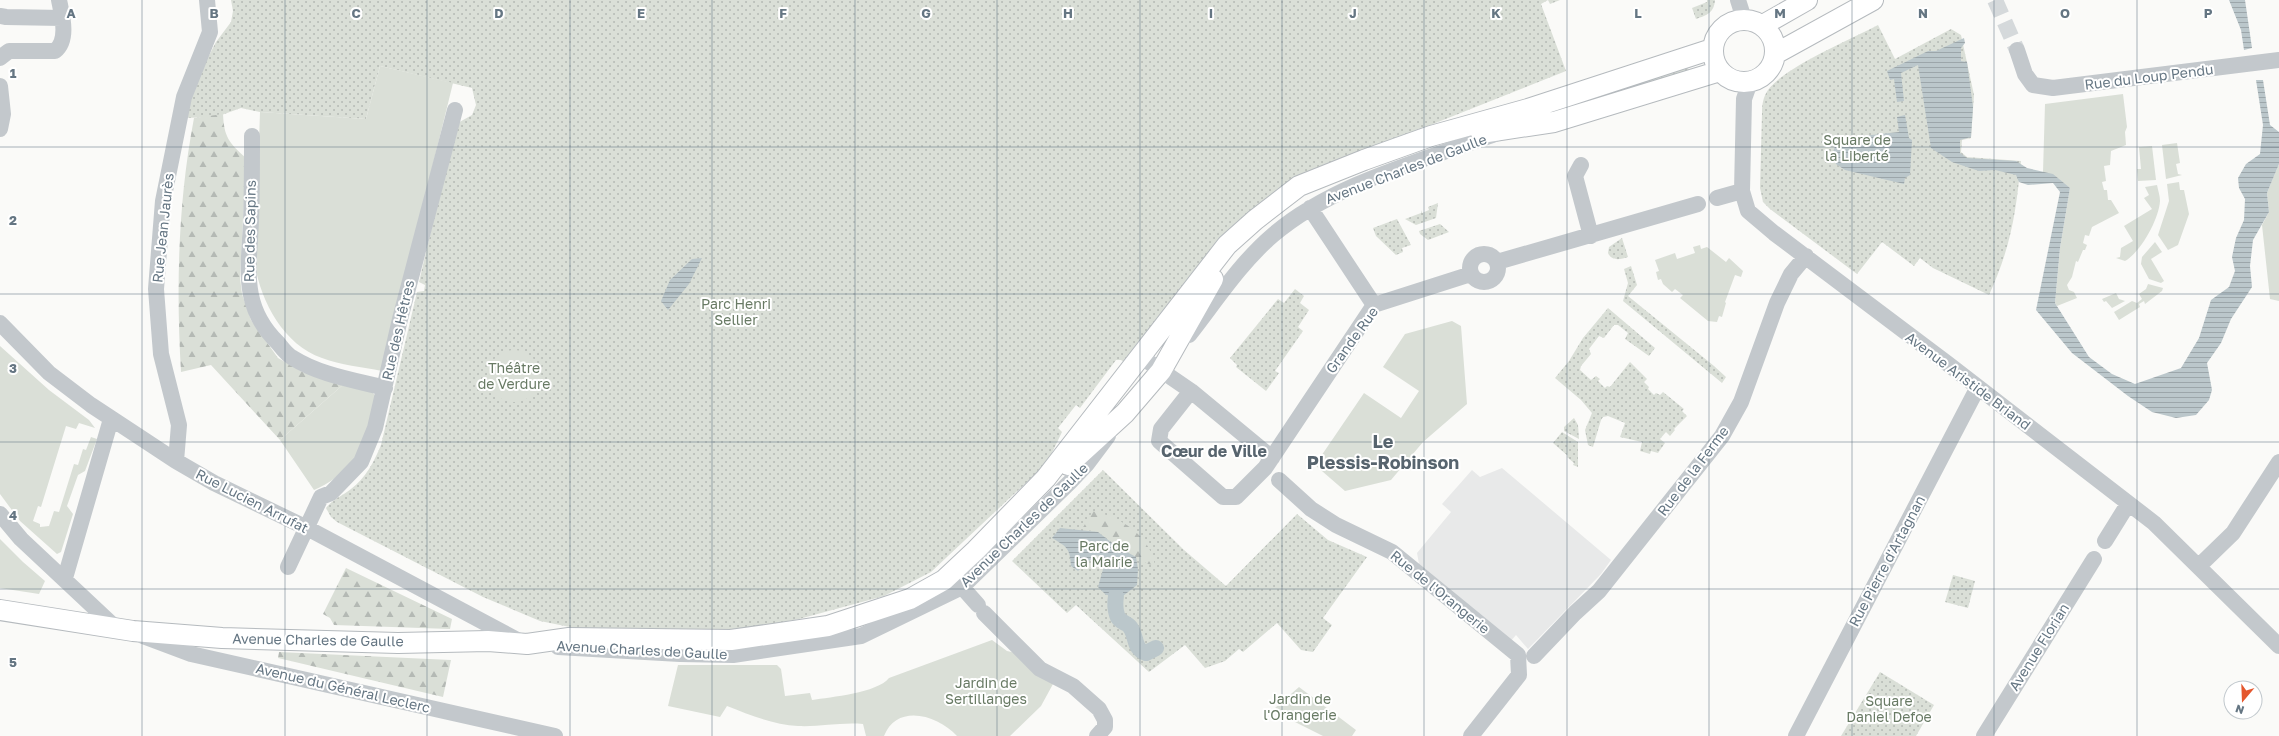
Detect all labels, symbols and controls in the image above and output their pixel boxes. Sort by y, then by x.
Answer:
text: A [66,5,76,21]
text: B [209,5,219,21]
text: C [351,5,361,21]
text: D [494,5,504,21]
text: E [637,5,645,21]
text: F [779,5,787,21]
text: G [921,5,931,21]
text: H [1063,5,1073,21]
text: I [1209,5,1213,21]
text: J [1349,5,1357,21]
text: K [1491,5,1501,21]
text: L [1634,5,1642,21]
text: M [1774,5,1786,21]
text: N [1918,5,1928,21]
text: O [2060,5,2070,21]
text: P [2204,5,2213,21]
street label: Rue du Loup Pendu [2084,60,2214,93]
text: 1 [10,65,17,81]
street label: Avenue Charles de Gaulle [1323,130,1489,207]
park label: Square de la Liberté [1823,131,1891,164]
street label: Rue Jean Jaurès [148,172,177,284]
street label: Rue des Sapins [240,180,259,282]
text: 2 [9,212,17,228]
street label: Rue des Hêtres [378,278,417,382]
park label: Parc Henri Sellier [701,295,771,328]
street label: Grande Rue [1322,303,1381,376]
street label: Avenue Aristide Briand [1902,328,2034,433]
park label: Théâtre de Verdure [478,359,550,392]
text: 3 [9,360,17,376]
street label: Rue de la Ferme [1653,423,1732,519]
district label: Le Plessis-Robinson [1307,430,1459,473]
district label: Cœur de Ville [1161,441,1267,461]
street label: Avenue Charles de Gaulle [956,459,1091,590]
street label: Rue Lucien Arrufat [193,465,311,536]
street label: Rue Pierre d'Artagnan [1845,492,1928,629]
text: 4 [9,507,17,523]
park label: Parc de la Mairie [1076,537,1132,570]
street label: Rue de l'Orangerie [1387,546,1493,637]
street label: Avenue Florian [2005,600,2072,694]
street label: Avenue Charles de Gaulle [232,630,404,649]
street label: Avenue Charles de Gaulle [556,637,728,662]
text: 5 [9,654,17,670]
street label: Avenue du Général Leclerc [254,659,432,716]
park label: Jardin de Sertillanges [945,674,1027,707]
north arrow [2223,680,2263,720]
park label: Jardin de l'Orangerie [1263,690,1337,723]
park label: Square Daniel Defoe [1846,692,1932,725]
text: N [2234,702,2246,717]

